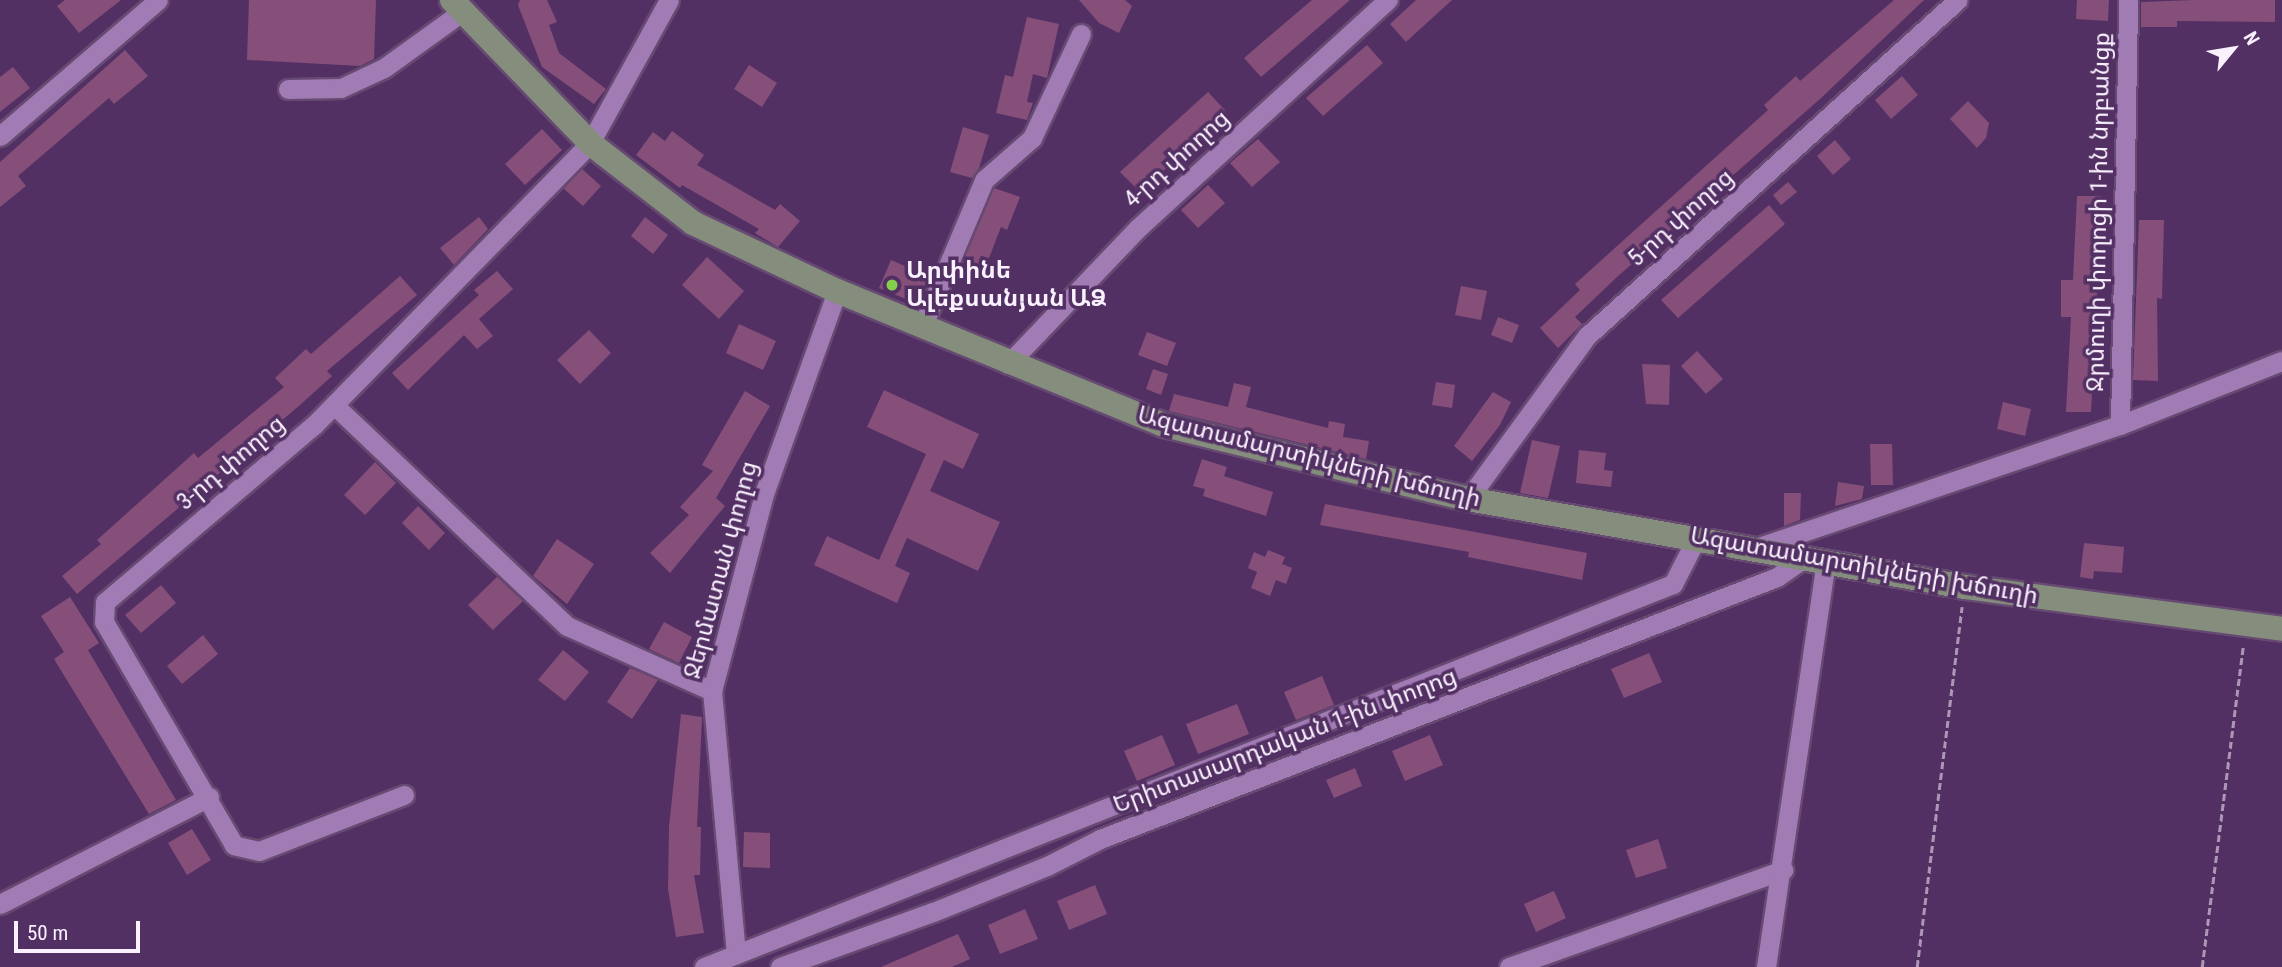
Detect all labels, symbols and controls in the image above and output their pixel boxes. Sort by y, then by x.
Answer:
north arrow [2198,14,2268,84]
text: N [2239,27,2264,49]
street label: Ջրմուղի փողոցի 1-ին նրբանցք [2081,32,2117,392]
street label: 4-րդ փողոց [1118,104,1236,214]
street label: 5-րդ փողոց [1622,163,1740,273]
place label: Արփինե Ալեքսանյան ԱՁ [906,257,1107,313]
marker: Արփինե Ալեքսանյան ԱՁ [884,277,900,293]
street label: Ազատամարտիկների խճուղի [1135,400,1483,514]
street label: 3-րդ փողոց [171,409,291,517]
street label: Ջերմատան փողոց [678,458,764,682]
street label: Ազատամարտիկների խճուղի [1688,521,2040,611]
street label: Երիտասարդական 1-ին փողոց [1109,662,1461,820]
scale bar [18,908,144,952]
text: 50 m [27,921,68,945]

